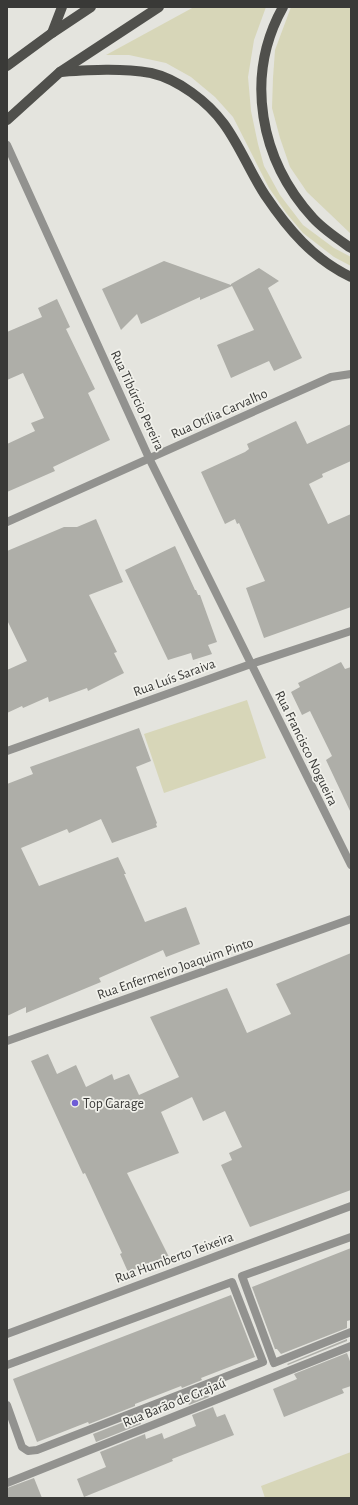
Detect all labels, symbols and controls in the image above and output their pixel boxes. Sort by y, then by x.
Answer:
street label: Rua Tibúrcio Pereira [108,348,167,453]
street label: Rua Otília Carvalho [169,386,270,441]
street label: Rua Luís Saraiva [131,656,218,699]
street label: Rua Francisco Nogueira [272,689,340,809]
street label: Rua Enfermeiro Joaquim Pinto [95,936,255,1002]
place label: Top Garage [83,1097,144,1111]
marker: Top Garage [70,1098,80,1108]
street label: Rua Humberto Teixeira [113,1230,236,1286]
street label: Rua Barão de Grajaú [121,1376,228,1430]

